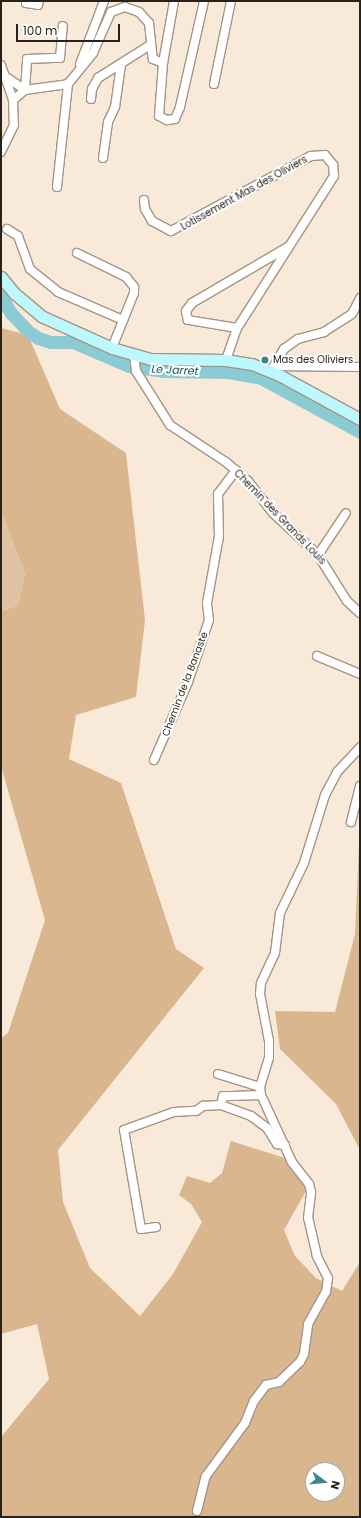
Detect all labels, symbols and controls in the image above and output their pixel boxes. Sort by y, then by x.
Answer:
scale bar [18,16,122,42]
text: 100 m [23,22,57,39]
street label: Lotissement Mas des Oliviers [179,153,309,233]
place label: Mas des Oliviers [273,354,353,366]
marker: Mas des Oliviers [260,355,270,365]
water label: Le Jarret [151,362,199,378]
street label: Chemin des Grands Louis [232,467,328,567]
street label: Chemin de la Banaste [160,630,210,738]
north arrow [305,1462,345,1502]
text: N [327,1479,344,1491]

